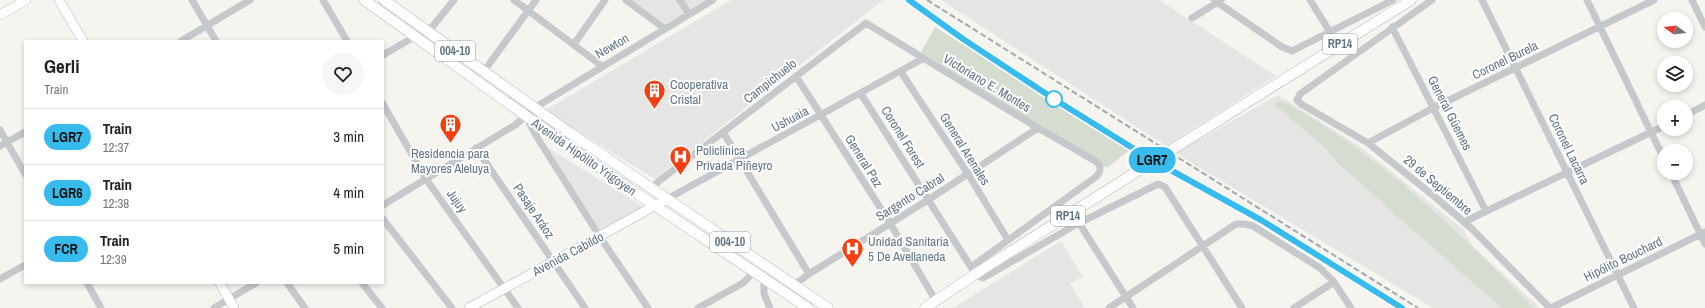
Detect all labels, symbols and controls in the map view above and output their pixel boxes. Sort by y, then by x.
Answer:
north arrow [1657,12,1693,48]
map controls [1657,12,1693,180]
street label: Newton [592,30,632,62]
road number: RP14 [1323,34,1357,54]
street label: Coronel Burela [1469,37,1541,83]
road number: 004-10 [435,41,475,61]
street label: Victoriano E. Montes [940,50,1034,116]
text: Gerli [44,53,80,79]
button: heart [322,53,364,95]
street label: Campichuelo [740,55,800,107]
button: layers [1657,56,1693,92]
street label: General Güemes [1424,73,1476,153]
place label: Cooperativa Cristal [670,76,728,108]
building icon: Cooperativa Cristal [641,78,667,111]
text: Train [44,81,69,98]
unlabelled marker [1045,90,1063,108]
button: + [1657,100,1693,136]
street label: Ushuaia [768,102,812,136]
street label: Coronel Forest [877,103,929,171]
street label: General Arenales [936,110,994,188]
street label: Coronel Lacarra [1545,111,1593,187]
building icon: Residencia para Mayores Aleluya [437,112,463,145]
street label: Avenida Hipólito Yrigoyen [527,114,640,200]
text: Train [103,118,132,139]
text: 3 min [333,126,364,147]
text: LGR7 [52,128,83,146]
street label: General Paz [841,131,887,191]
text: 12:37 [103,139,129,156]
place label: Policlínica Privada Piñeyro [696,142,773,174]
hospital icon: Policlínica Privada Piñeyro [667,144,693,177]
button: − [1657,144,1693,180]
place label: Residencia para Mayores Aleluya [411,145,489,177]
line badge: LGR7 [1124,147,1180,173]
text: LGR7 [1137,151,1167,169]
street label: 29 de Septiembre [1400,151,1476,219]
street label: Sargento Cabral [873,169,947,225]
text: Train [103,174,132,195]
street label: Pasaje Aráoz [509,180,559,242]
text: 4 min [333,182,364,203]
text: LGR6 [52,184,83,202]
street label: Jujuy [443,186,471,217]
text: 12:38 [103,195,129,212]
road number: RP14 [1051,206,1085,226]
street label: Avenida Cabildo [528,228,607,280]
text: Train [100,230,129,251]
road number: 004-10 [710,232,750,252]
place label: Unidad Sanitaria 5 De Avellaneda [868,233,949,265]
street label: Hipólito Bouchard [1581,233,1665,285]
hospital icon: Unidad Sanitaria 5 De Avellaneda [839,235,865,268]
text: 5 min [333,238,364,259]
text: FCR [54,240,78,258]
text: 12:39 [100,251,127,268]

